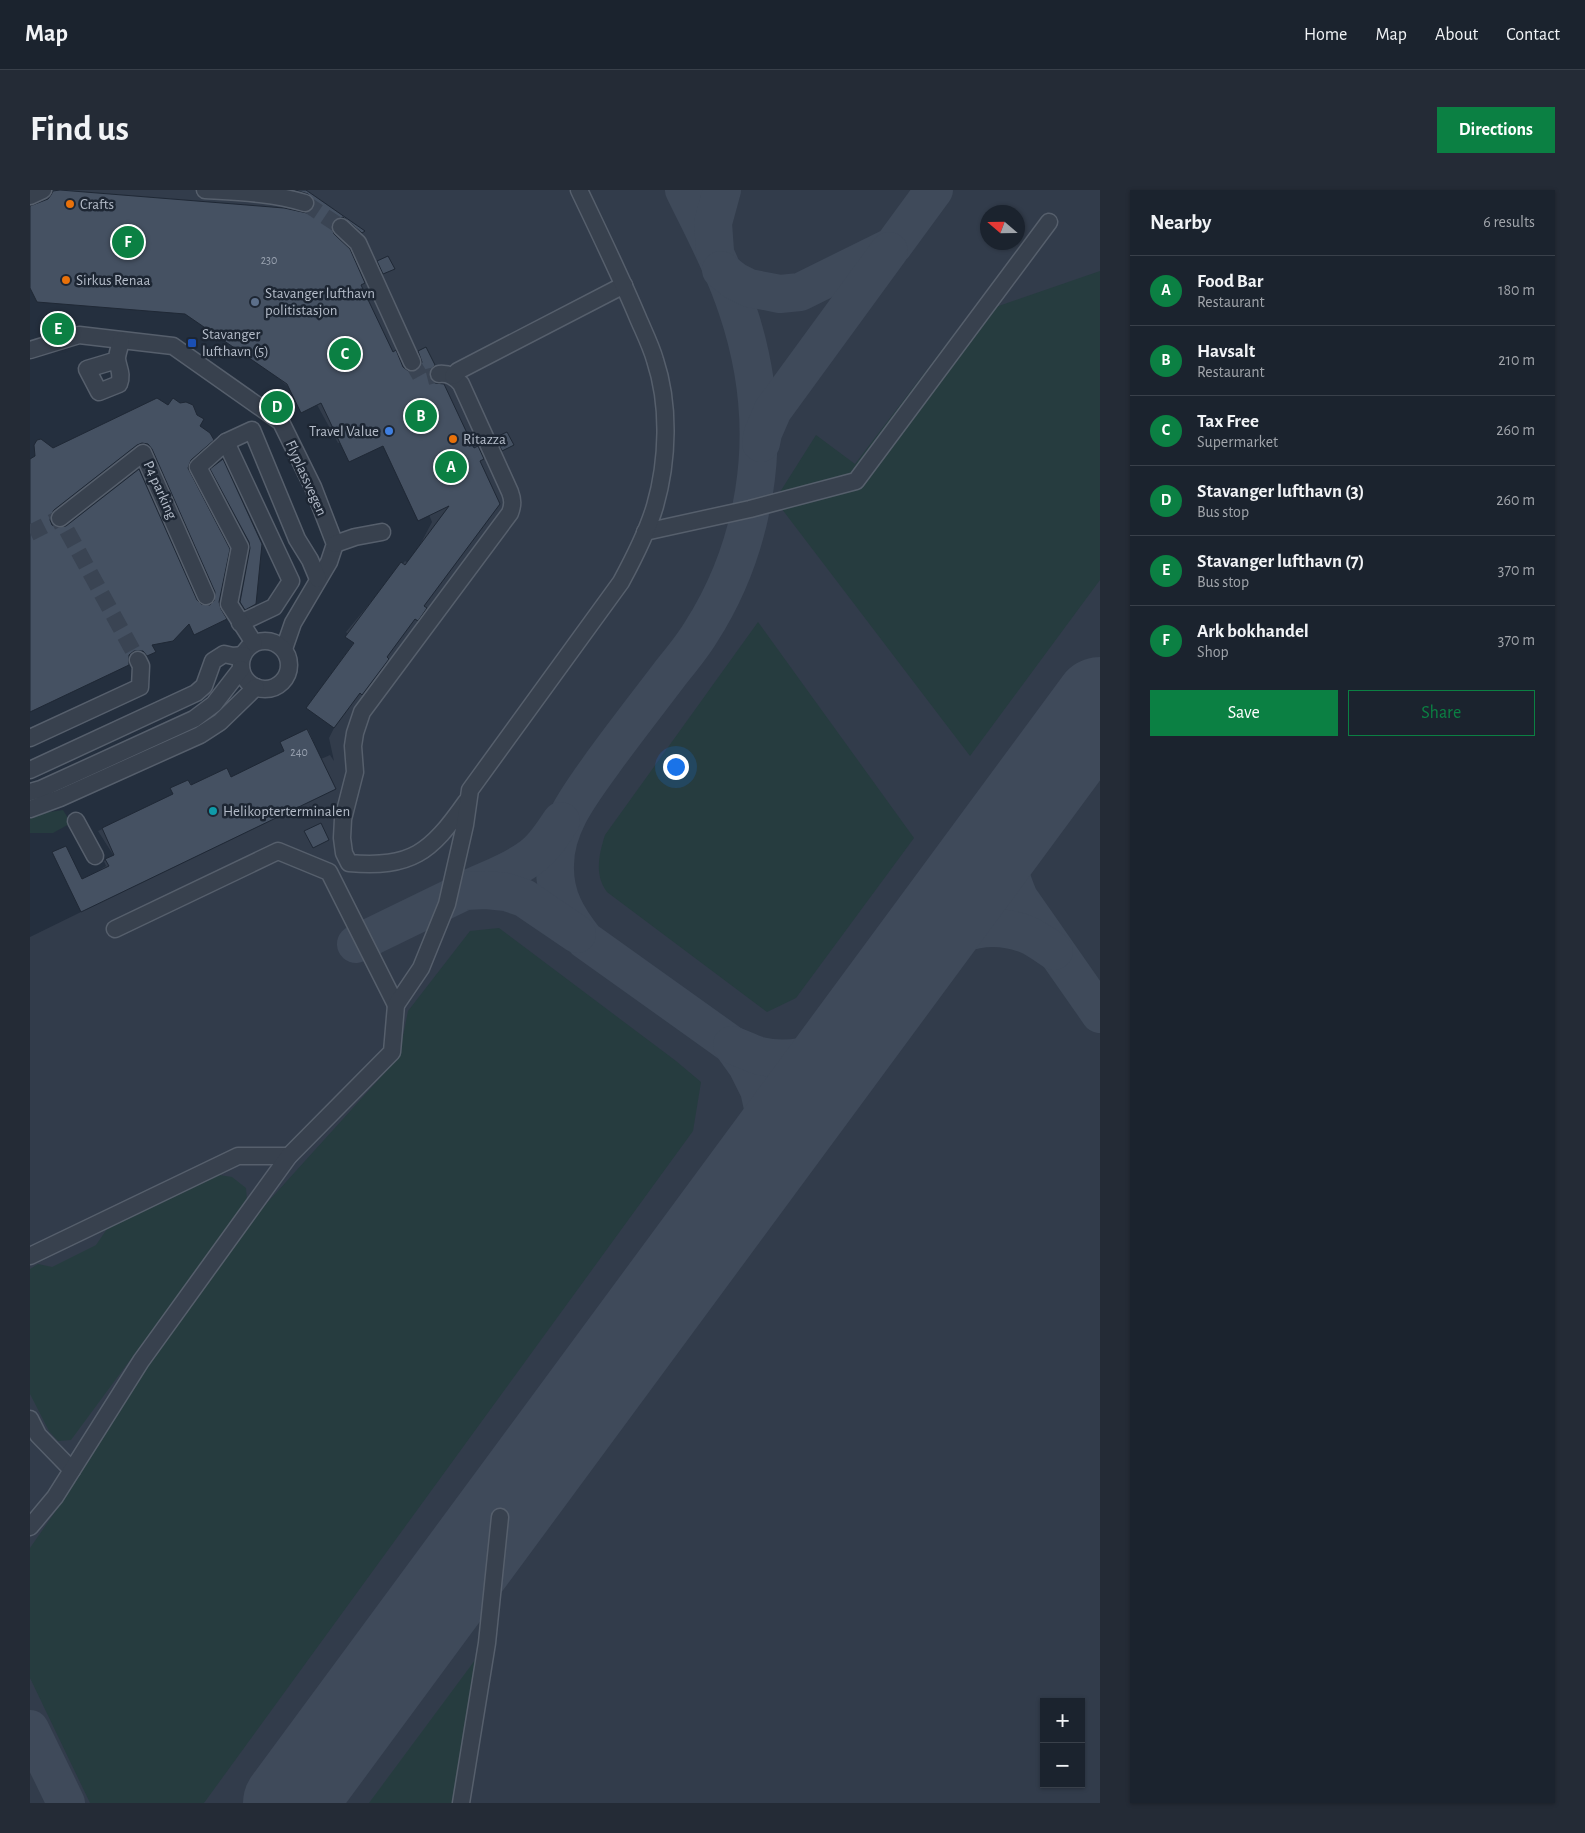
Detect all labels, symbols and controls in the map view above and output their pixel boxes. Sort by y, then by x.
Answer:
text: Map [25,22,68,46]
text: Home [1304,26,1347,44]
text: Map [1375,26,1407,44]
text: About [1435,26,1478,44]
text: Contact [1506,26,1560,44]
button: Directions [1437,107,1555,153]
text: Find us [30,112,129,147]
place label: Crafts [80,197,114,212]
marker: Crafts [64,198,76,210]
north arrow [980,205,1025,250]
text: Nearby [1150,212,1211,233]
text: 6 results [1483,214,1535,230]
pin: F [112,223,144,261]
house number: 230 [261,254,277,266]
text: Food Bar [1197,272,1263,291]
place label: Sirkus Renaa [76,273,150,288]
marker: Sirkus Renaa [60,274,72,286]
text: A [1161,282,1171,298]
text: 180 m [1498,282,1535,298]
place label: Stavanger lufthavn politistasjon [265,286,375,318]
text: Restaurant [1197,294,1265,310]
marker: Stavanger lufthavn politistasjon [249,296,261,308]
pin: E [42,310,74,348]
place label: Stavanger lufthavn (5) [202,327,269,359]
pin: C [329,335,361,373]
marker: Stavanger lufthavn (5) [186,337,198,349]
text: Havsalt [1197,342,1255,361]
text: B [1161,352,1171,368]
text: 210 m [1498,352,1535,368]
text: Restaurant [1197,364,1265,380]
pin: D [261,388,293,426]
pin: B [405,397,437,435]
text: Tax Free [1197,412,1259,431]
text: C [1162,422,1170,438]
text: 260 m [1496,422,1535,438]
place label: Travel Value [309,424,379,439]
marker: Travel Value [383,425,395,437]
place label: Ritazza [463,432,506,447]
marker: Ritazza [447,433,459,445]
text: Supermarket [1197,434,1278,450]
street label: Flyplassvegen [283,438,329,518]
pin: A [435,448,467,486]
street label: P4 parking [140,459,180,522]
text: Stavanger lufthavn (3) [1197,482,1364,501]
text: D [1161,492,1171,508]
text: 260 m [1496,492,1535,508]
text: Bus stop [1197,504,1249,520]
text: Stavanger lufthavn (7) [1197,552,1364,571]
text: E [1162,562,1170,578]
text: 370 m [1498,562,1535,578]
text: Bus stop [1197,574,1249,590]
text: Ark bokhandel [1197,622,1309,641]
text: F [1162,632,1170,648]
text: 370 m [1498,632,1535,648]
text: Shop [1197,644,1229,660]
button: Save [1150,690,1338,736]
button: Share [1348,690,1535,736]
house number: 240 [290,746,308,758]
your location [663,754,689,780]
place label: Helikopterterminalen [223,804,350,819]
marker: Helikopterterminalen [207,805,219,817]
map controls [1040,1698,1085,1788]
button: + [1040,1698,1085,1743]
button: − [1040,1743,1085,1788]

